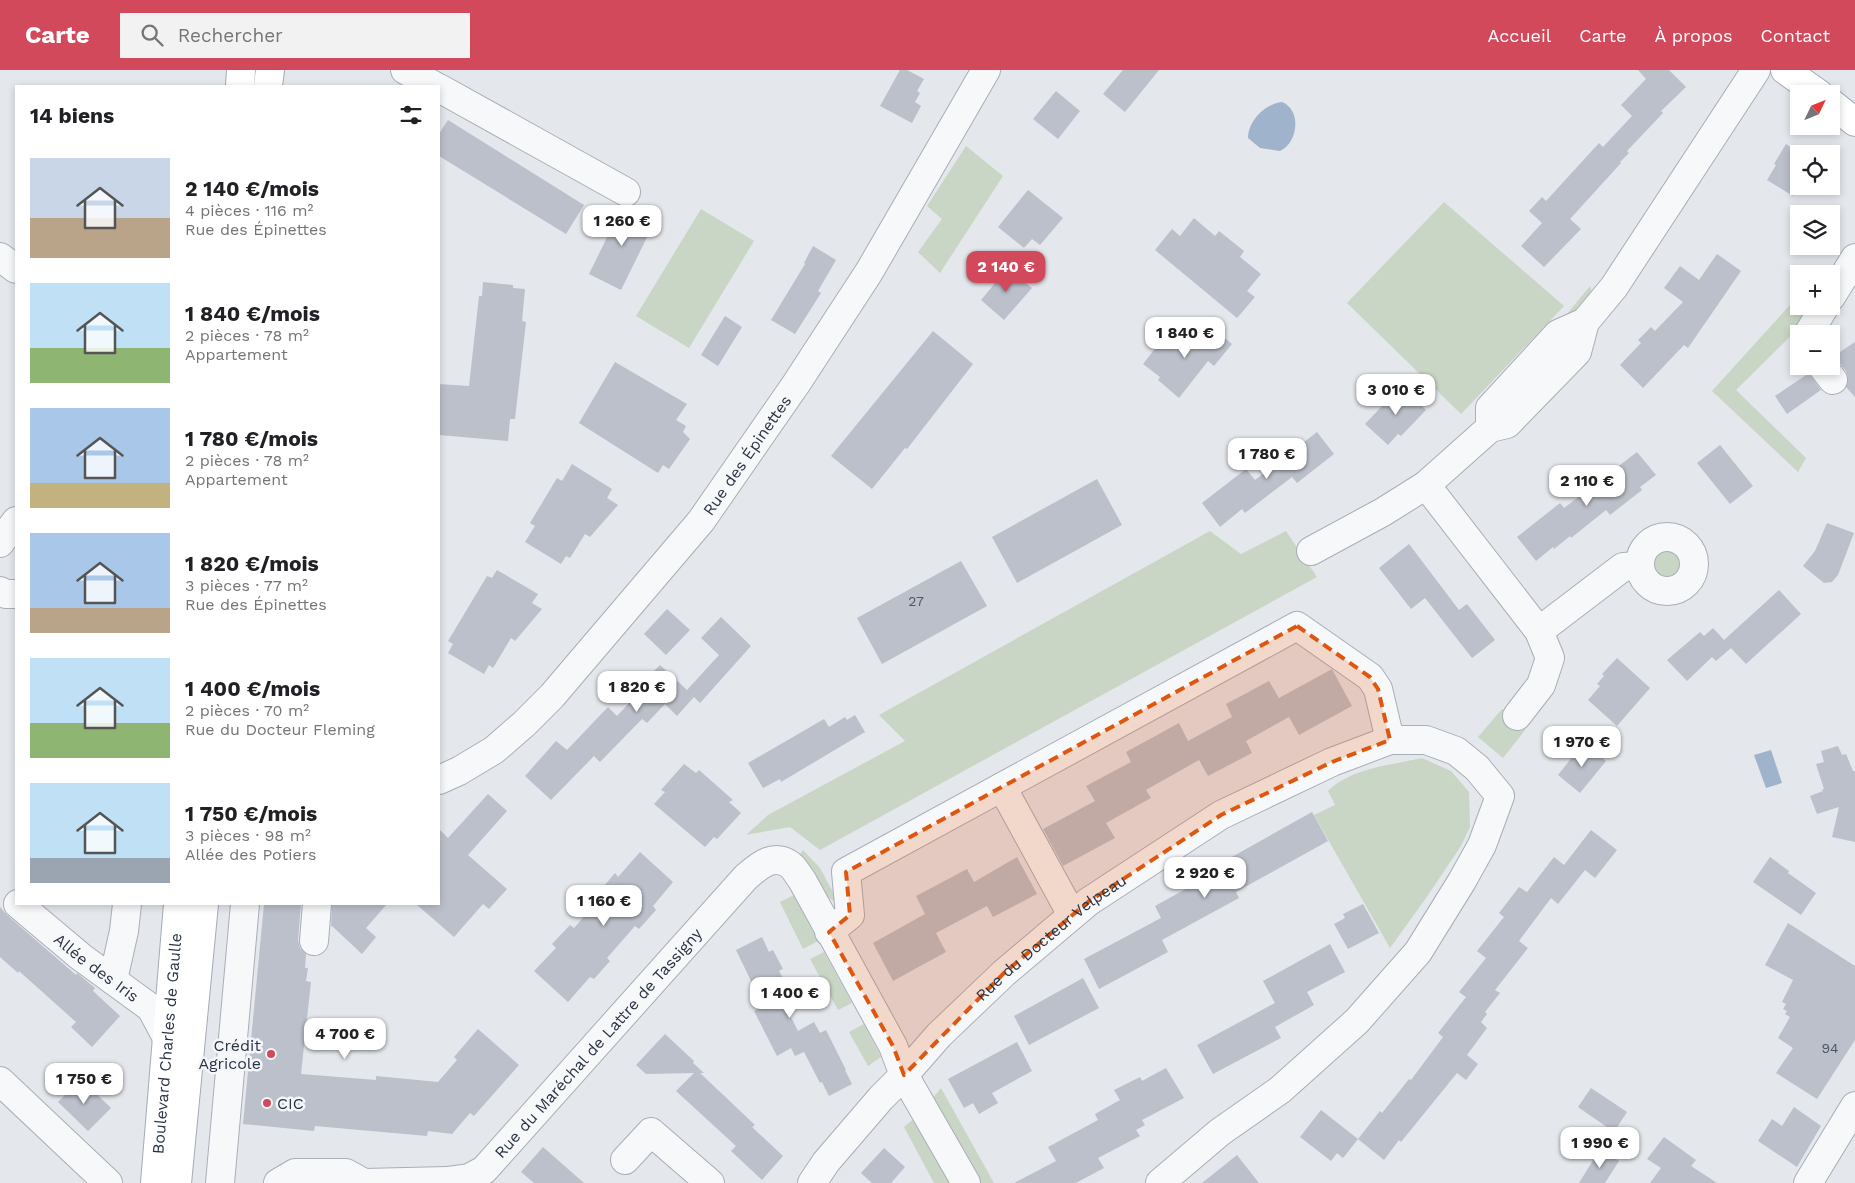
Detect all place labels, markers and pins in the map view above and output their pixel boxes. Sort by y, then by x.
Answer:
pin: 1 260 € [576,204,668,247]
pin: 2 140 € [960,250,1052,293]
pin: 1 840 € [1139,316,1231,359]
pin: 3 010 € [1350,374,1442,416]
pin: 1 780 € [1221,438,1313,480]
pin: 2 110 € [1541,464,1633,507]
pin: 1 820 € [591,670,683,713]
pin: 1 970 € [1536,726,1628,768]
pin: 2 920 € [1159,856,1251,899]
pin: 1 160 € [558,884,650,927]
pin: 1 400 € [744,976,836,1019]
pin: 4 700 € [299,1018,391,1060]
place label: Crédit Agricole [198,1036,261,1073]
marker: Crédit Agricole [265,1048,277,1060]
pin: 1 750 € [38,1062,130,1105]
place label: CIC [277,1094,304,1113]
marker: CIC [261,1097,273,1109]
pin: 1 990 € [1554,1126,1646,1169]

